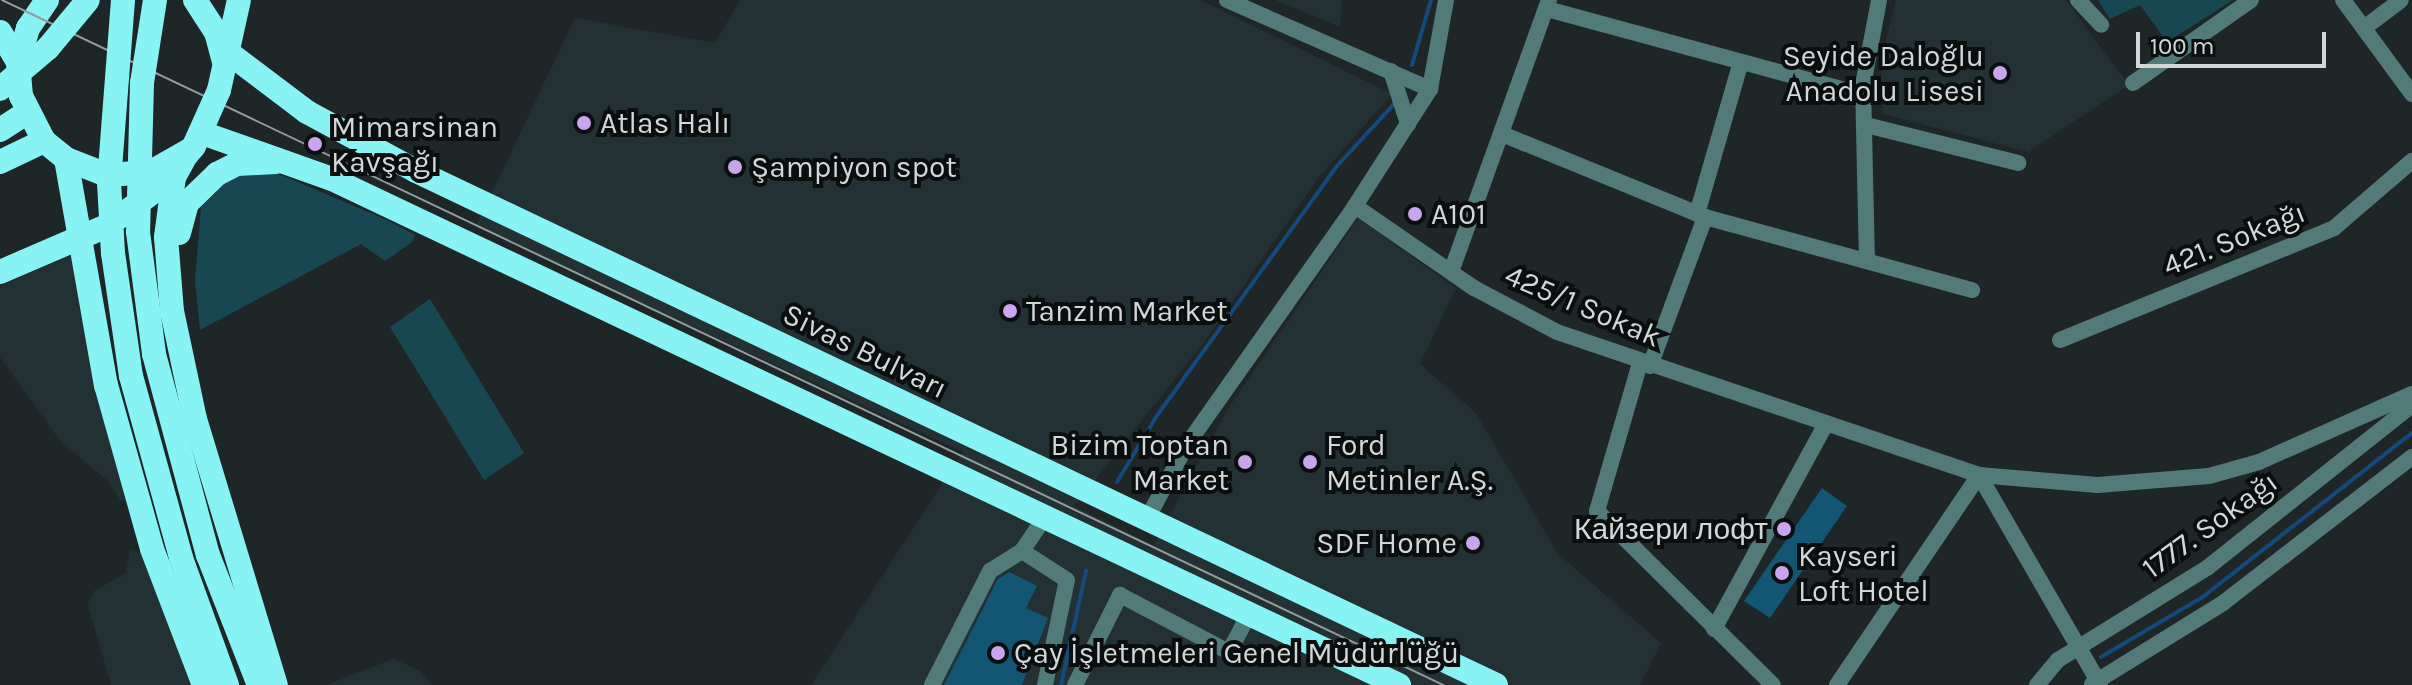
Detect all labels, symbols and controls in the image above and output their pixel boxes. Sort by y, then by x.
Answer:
scale bar [2140,16,2330,66]
text: 100 m [2150,32,2215,60]
place label: Seyide Daloğlu Anadolu Lisesi [1783,38,1984,108]
marker: Seyide Daloğlu Anadolu Lisesi [1991,64,2009,82]
place label: Atlas Halı [600,105,730,141]
place label: Mimarsinan Kavşağı [331,109,498,180]
marker: Atlas Halı [575,114,593,132]
marker: Mimarsinan Kavşağı [306,135,324,153]
place label: Şampiyon spot [751,149,957,185]
marker: Şampiyon spot [726,158,744,176]
street label: 421. Sokağı [2158,194,2310,284]
place label: A101 [1431,196,1486,232]
marker: A101 [1406,205,1424,223]
street label: 425/1 Sokak [1500,257,1666,355]
place label: Tanzim Market [1026,293,1228,329]
street label: Sivas Bulvarı [777,296,953,406]
marker: Tanzim Market [1001,302,1019,320]
place label: Bizim Toptan Market [1051,427,1229,498]
place label: Ford Metinler A.Ş. [1326,427,1493,498]
marker: Bizim Toptan Market [1236,453,1254,471]
marker: Ford Metinler A.Ş. [1301,453,1319,471]
street label: 1777. Sokağı [2135,464,2285,586]
place label: Кайзери лофт [1574,511,1768,547]
marker: Кайзери лофт [1775,520,1793,538]
place label: SDF Home [1316,525,1457,561]
marker: SDF Home [1464,534,1482,552]
place label: Kayseri Loft Hotel [1798,538,1929,608]
marker: Kayseri Loft Hotel [1773,564,1791,582]
place label: Çay İşletmeleri Genel Müdürlüğü [1014,635,1459,671]
marker: Çay İşletmeleri Genel Müdürlüğü [989,644,1007,662]

